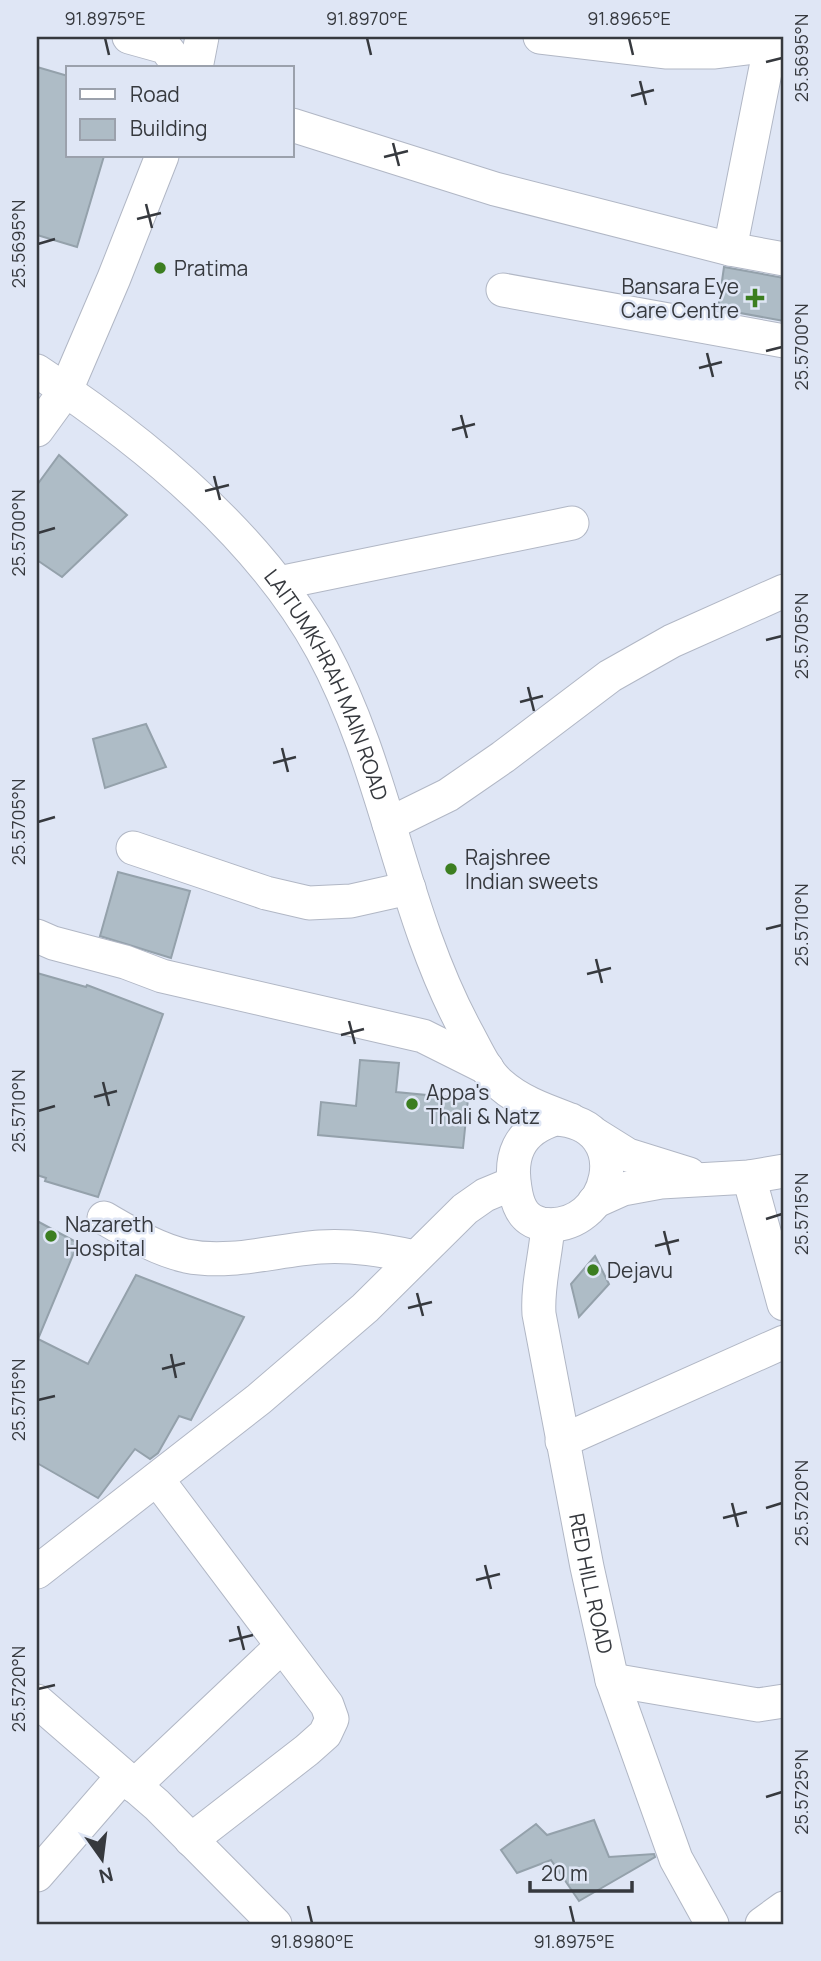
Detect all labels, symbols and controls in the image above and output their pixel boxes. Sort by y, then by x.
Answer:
text: 91.8975°E [64,6,146,30]
text: 91.8970°E [326,6,408,30]
text: 91.8965°E [587,6,671,30]
text: 25.5695°N [789,14,813,102]
legend [66,66,294,158]
text: Road [130,80,180,108]
text: Building [130,114,207,142]
text: 25.5695°N [6,200,30,288]
place label: Pratima [174,254,248,282]
marker: Pratima [152,260,168,276]
place label: Bansara Eye Care Centre [621,272,739,324]
marker: Bansara Eye Care Centre [745,288,765,308]
text: 25.5700°N [789,303,813,391]
text: 25.5700°N [6,489,30,577]
street label: LAITUMKHRAH MAIN ROAD [258,563,395,804]
text: 25.5705°N [789,593,813,679]
text: 25.5705°N [6,779,30,865]
place label: Rajshree Indian sweets [465,843,598,895]
marker: Rajshree Indian sweets [443,861,459,877]
text: 25.5710°N [789,883,813,967]
text: 25.5710°N [6,1069,30,1153]
place label: Appa's Thali & Natz [426,1078,540,1130]
marker: Appa's Thali & Natz [404,1096,420,1112]
text: 25.5715°N [789,1173,813,1255]
place label: Nazareth Hospital [65,1210,154,1262]
marker: Nazareth Hospital [43,1228,59,1244]
place label: Dejavu [607,1256,673,1284]
marker: Dejavu [585,1262,601,1278]
text: 25.5715°N [6,1359,30,1441]
text: 25.5720°N [789,1460,813,1546]
street label: RED HILL ROAD [563,1511,620,1656]
text: 25.5720°N [6,1646,30,1732]
text: 25.5725°N [789,1749,813,1835]
north arrow [66,1825,136,1895]
scale bar [530,1849,632,1893]
text: 20 m [541,1859,588,1887]
text: N [96,1861,116,1890]
text: 91.8980°E [270,1929,354,1953]
text: 91.8975°E [533,1929,615,1953]

